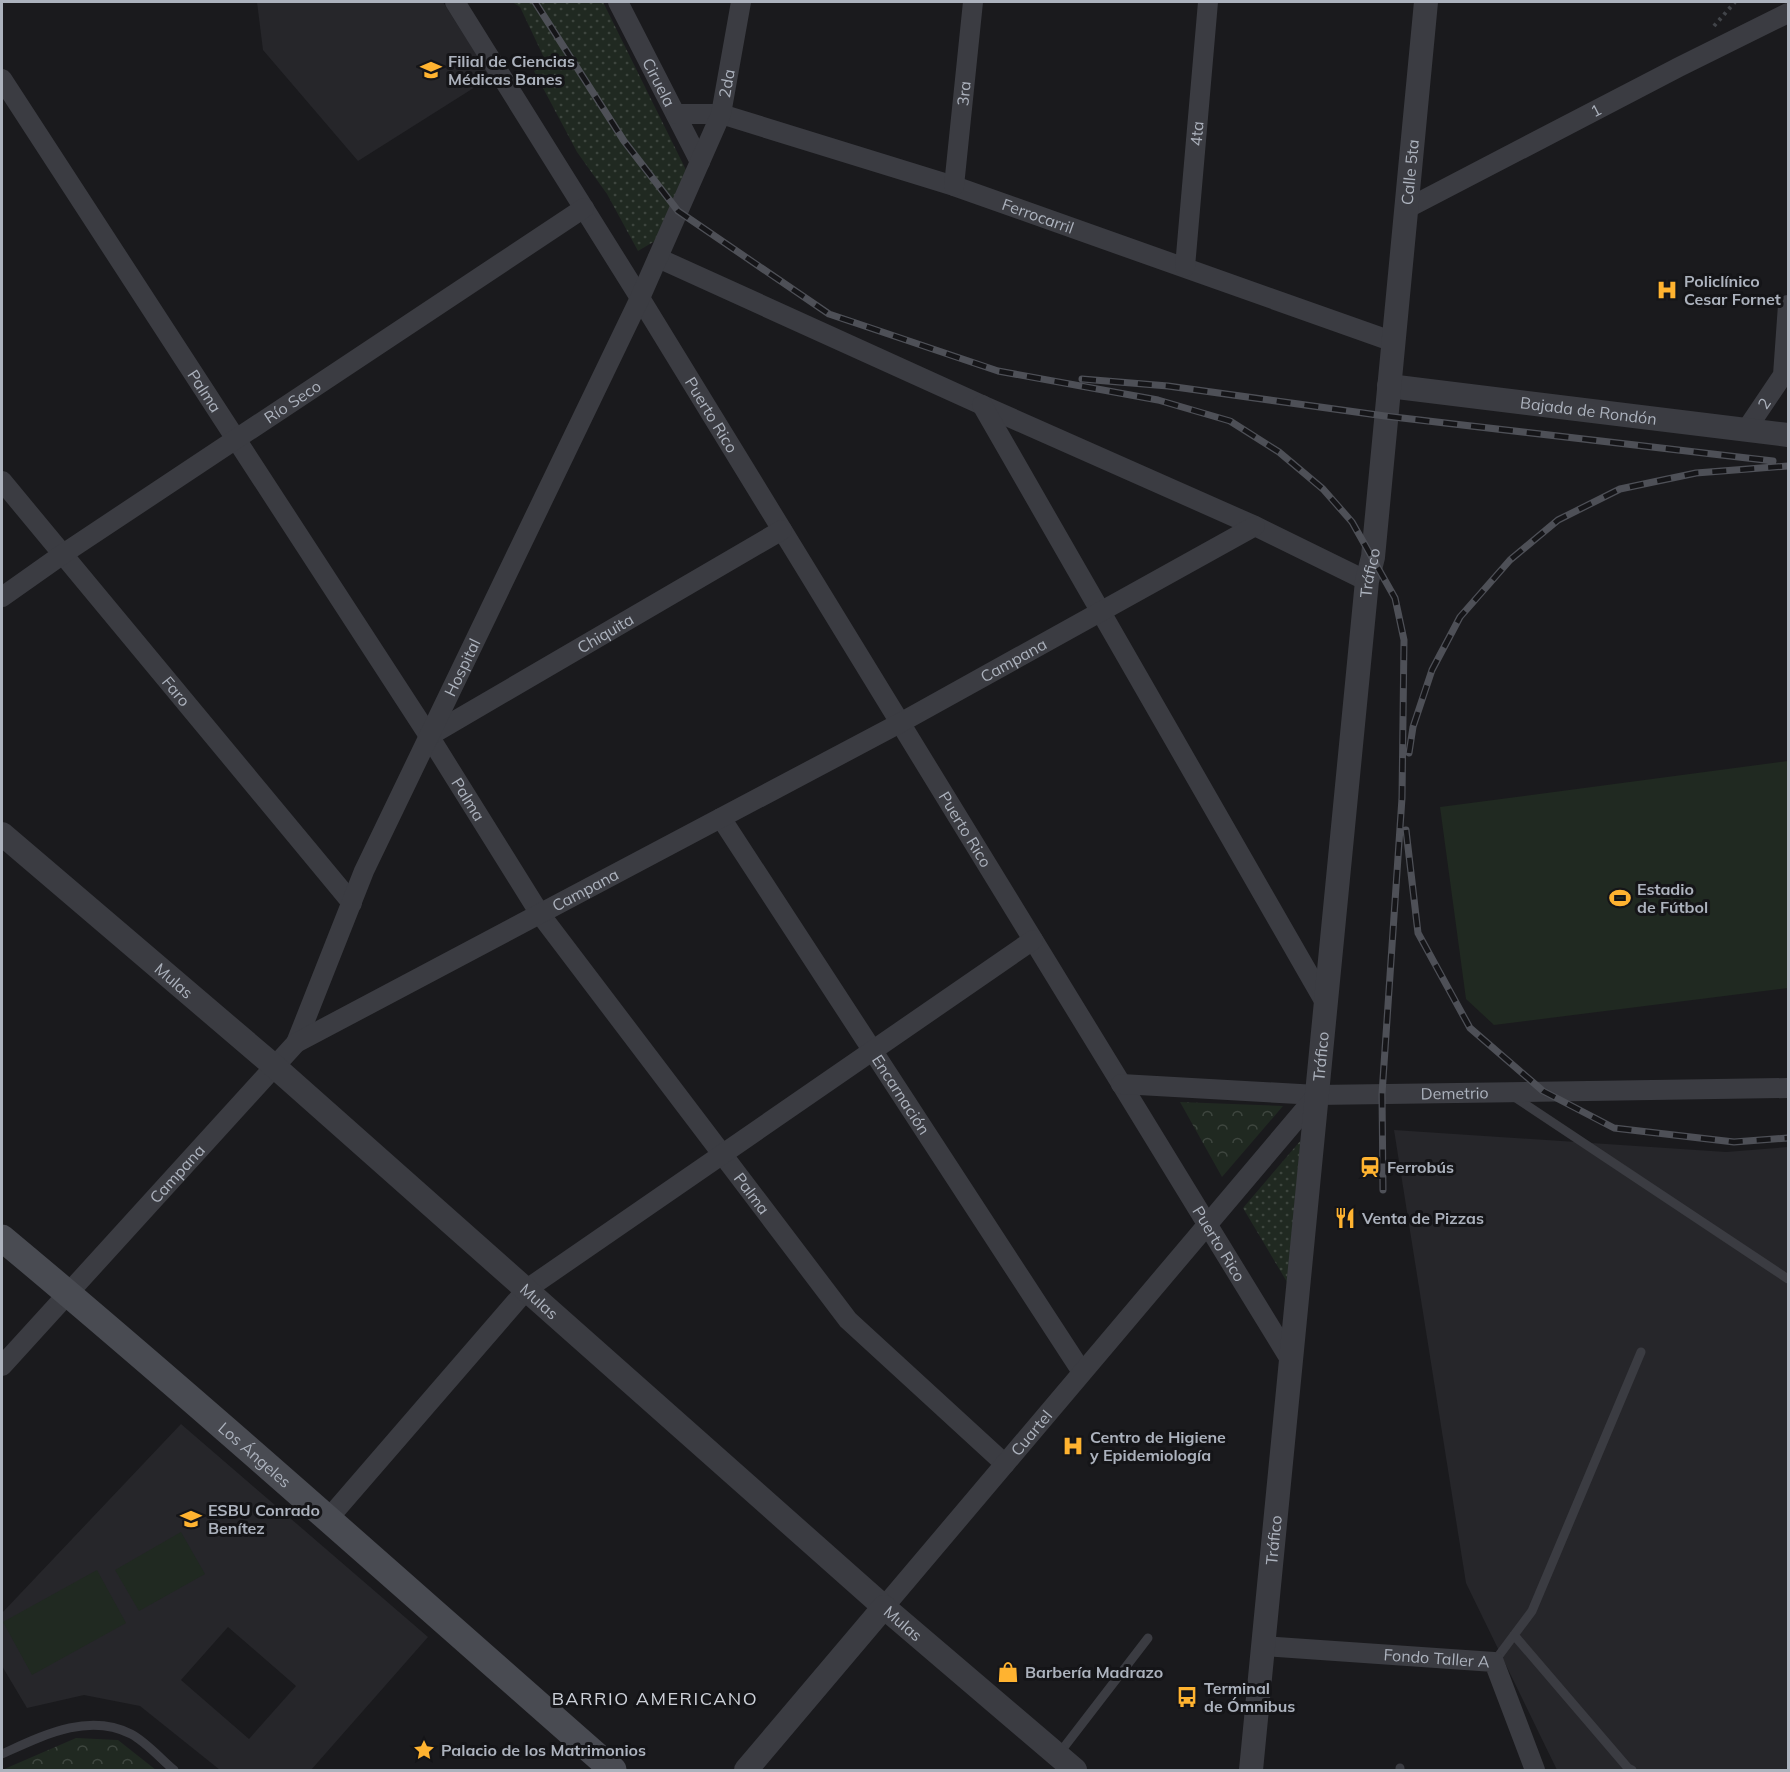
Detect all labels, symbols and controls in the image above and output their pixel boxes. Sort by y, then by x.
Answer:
place label: Filial de Ciencias Médicas Banes [448,51,575,89]
street label: Ciruela [638,54,680,110]
school or university icon: Filial de Ciencias Médicas Banes [419,58,443,82]
street label: 2da [714,68,739,99]
street label: 3ra [952,80,975,107]
street label: 1 [1587,99,1605,121]
street label: 4ta [1186,120,1208,147]
street label: Calle 5ta [1397,139,1423,206]
street label: Ferrocarril [999,194,1077,238]
place label: Policlínico Cesar Fornet [1684,271,1781,309]
hospital icon: Policlínico Cesar Fornet [1655,278,1679,302]
street label: Palma [183,366,226,416]
street label: Puerto Rico [681,373,742,456]
street label: Río Seco [260,376,325,428]
street label: Bajada de Rondón [1519,392,1658,429]
street label: 2 [1753,394,1775,413]
street label: Tráfico [1355,547,1384,599]
street label: Chiquita [573,609,637,657]
street label: Campana [977,634,1050,686]
street label: Hospital [440,635,485,700]
street label: Faro [158,672,195,710]
street label: Palma [447,774,489,824]
street label: Puerto Rico [935,788,996,871]
street label: Campana [548,864,622,916]
place label: Estadio de Fútbol [1637,879,1708,917]
sports icon: Estadio de Fútbol [1608,886,1632,910]
street label: Mulas [151,959,197,1003]
street label: Tráfico [1308,1031,1333,1082]
street label: Encarnación [868,1051,934,1138]
street label: Demetrio [1421,1082,1489,1103]
street label: Campana [145,1140,209,1207]
station icon: Ferrobús [1358,1155,1382,1179]
place label: Ferrobús [1387,1157,1454,1177]
street label: Palma [730,1169,774,1218]
street label: Puerto Rico [1188,1202,1250,1285]
restaurant icon: Venta de Pizzas [1333,1206,1357,1230]
place label: Venta de Pizzas [1361,1208,1484,1228]
street label: Mulas [516,1279,562,1323]
street label: Cuartel [1006,1406,1056,1460]
street label: Los Ángeles [214,1418,295,1492]
place label: Centro de Higiene y Epidemiología [1089,1427,1226,1465]
hospital icon: Centro de Higiene y Epidemiología [1061,1434,1085,1458]
place label: ESBU Conrado Benítez [208,1500,320,1538]
school or university icon: ESBU Conrado Benítez [179,1507,203,1531]
street label: Tráfico [1261,1514,1286,1566]
street label: Mulas [880,1601,927,1645]
street label: Fondo Taller A [1383,1644,1491,1672]
shop icon: Barbería Madrazo [996,1660,1020,1684]
place label: Barbería Madrazo [1025,1662,1163,1682]
place label: Terminal de Ómnibus [1204,1678,1295,1716]
bus stop icon: Terminal de Ómnibus [1175,1685,1199,1709]
district label: BARRIO AMERICANO [552,1687,758,1710]
place icon: Palacio de los Matrimonios [412,1738,436,1762]
place label: Palacio de los Matrimonios [441,1740,646,1760]

